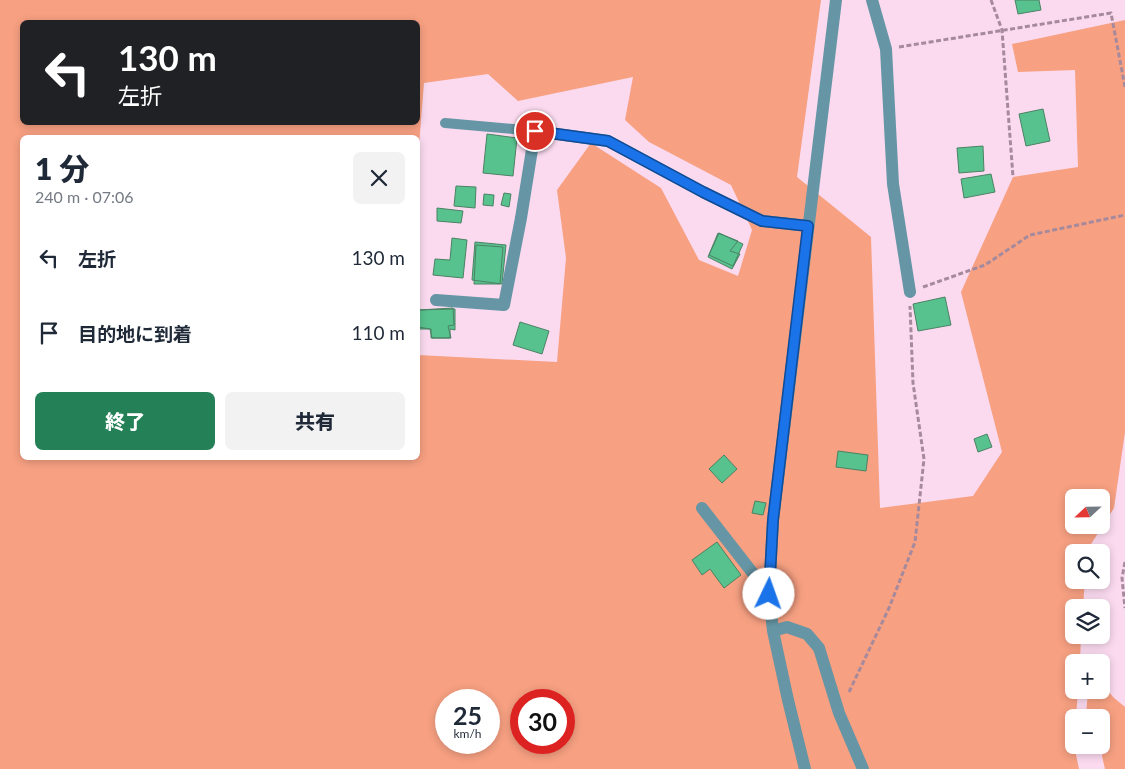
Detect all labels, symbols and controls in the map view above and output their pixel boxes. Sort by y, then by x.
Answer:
text: 130 m [118,36,217,78]
icon: left [35,40,100,105]
text: 左折 [118,82,162,109]
pin [514,110,556,152]
icon: arrive [521,117,549,145]
text: 1 分 [35,150,89,186]
button: close [353,152,405,204]
text: 240 m · 07:06 [35,187,134,206]
icon: left [35,244,63,272]
text: 130 m [351,246,405,269]
text: 左折 [78,247,116,270]
icon: arrive [35,319,63,347]
text: 110 m [351,321,405,344]
text: 目的地に到着 [78,322,192,345]
button: 終了 [35,392,215,450]
button: 共有 [225,392,405,450]
north arrow [1065,489,1110,534]
map controls [1065,489,1110,754]
button: search [1065,544,1110,589]
position arrow [742,567,794,619]
button: layers [1065,599,1110,644]
button: + [1065,654,1110,699]
speed limit sign: 30 [510,689,575,754]
text: 25 [453,700,482,730]
button: − [1065,709,1110,754]
text: km/h [453,726,482,741]

